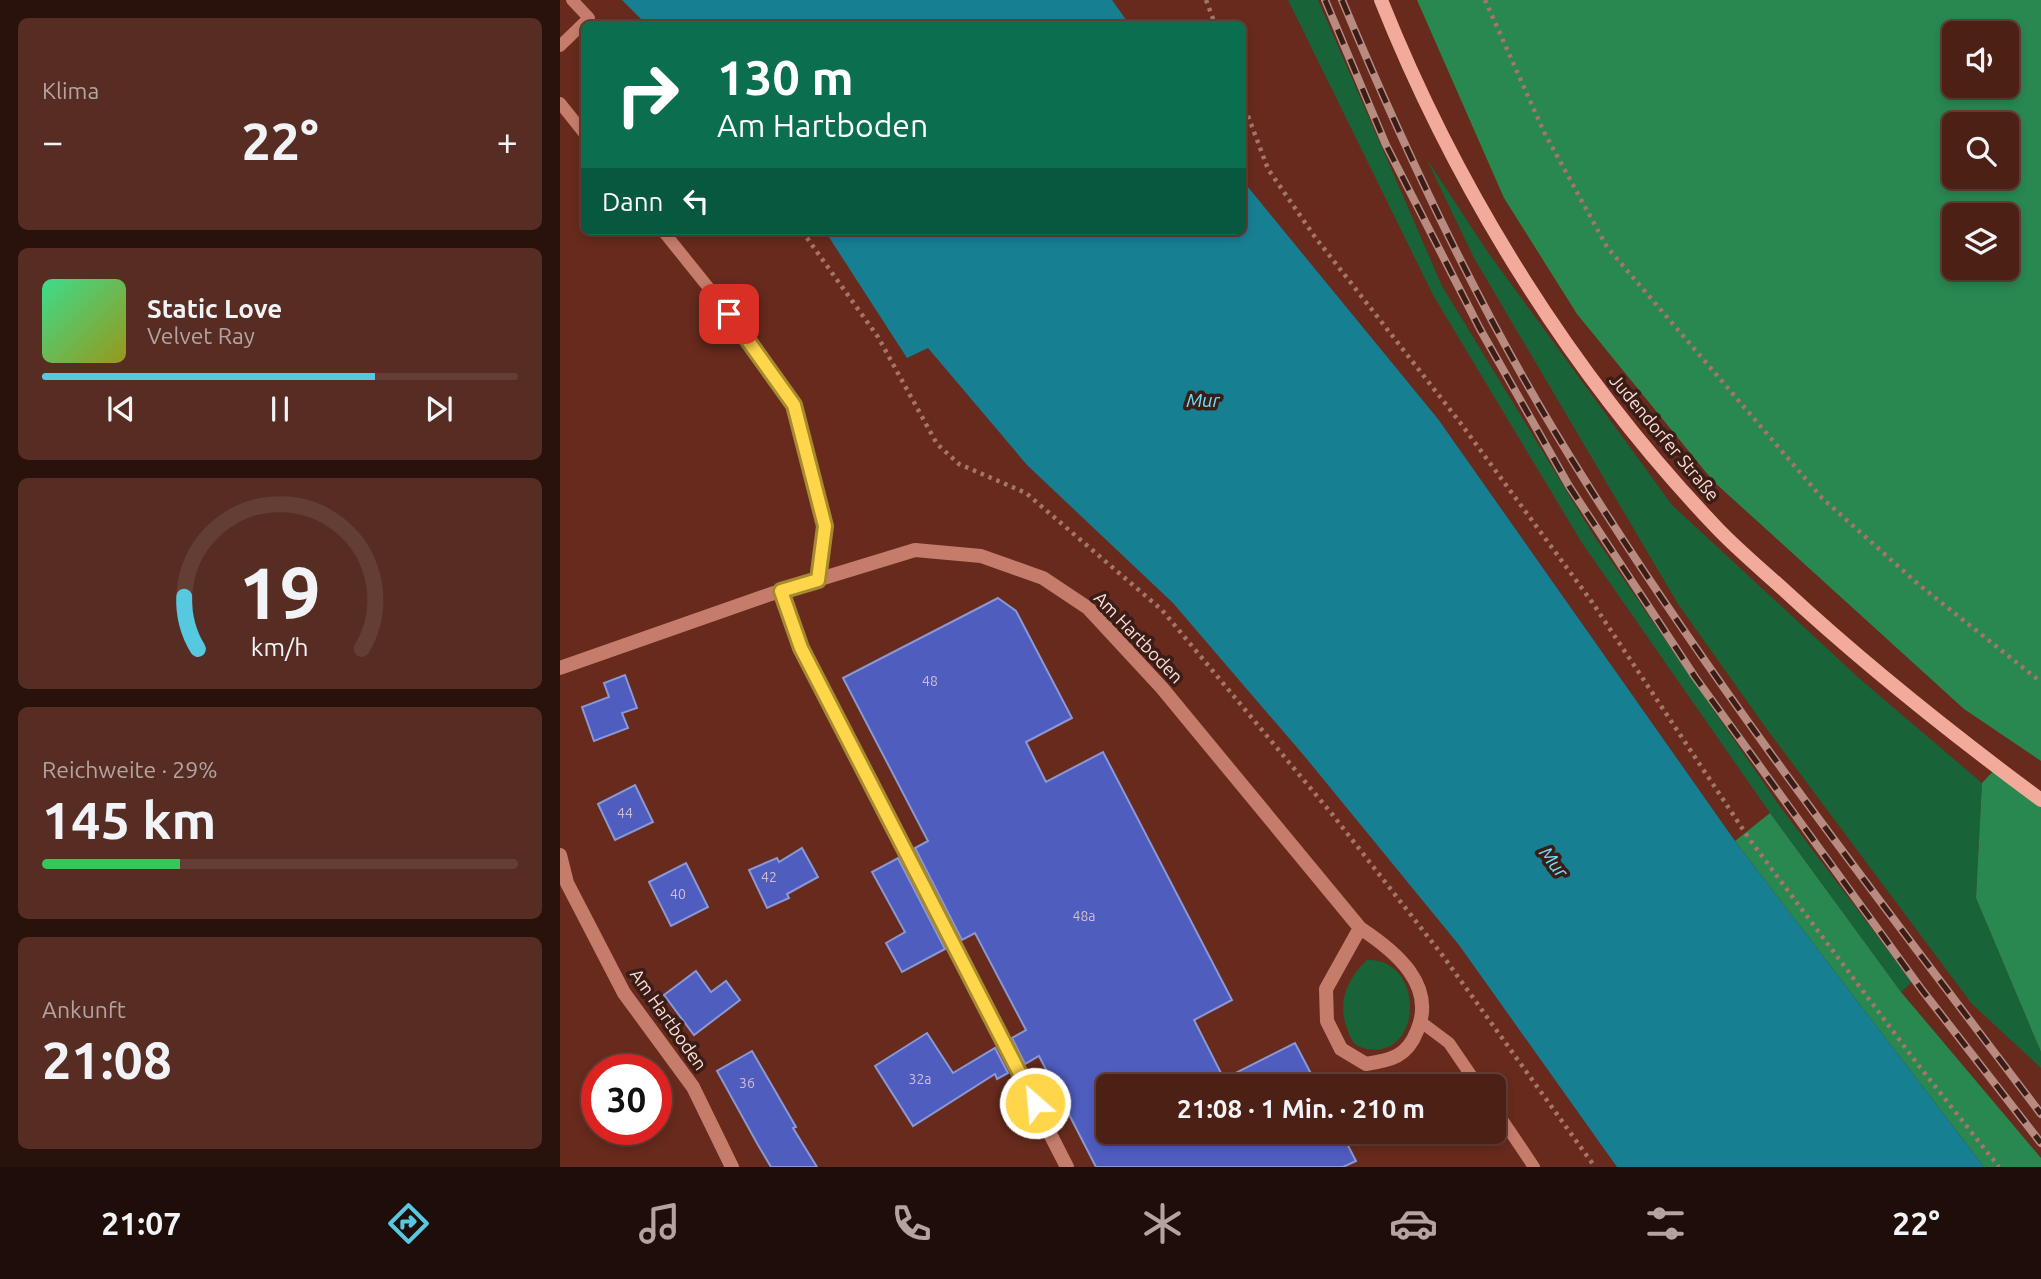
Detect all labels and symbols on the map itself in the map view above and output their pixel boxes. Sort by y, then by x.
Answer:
pin [699,284,759,344]
street label: Judendorfer Straße [1606,370,1724,504]
water label: Mur [1186,389,1221,411]
street label: Am Hartboden [1091,587,1187,687]
house number: 48 [922,673,938,689]
house number: 44 [617,805,633,821]
water label: Mur [1535,842,1573,883]
house number: 42 [761,869,777,885]
house number: 40 [670,886,686,902]
house number: 48a [1073,908,1096,924]
street label: Am Hartboden [627,965,711,1073]
speed limit sign: 30 [581,1054,672,1145]
position arrow [998,1066,1072,1140]
house number: 32a [909,1071,932,1087]
house number: 36 [739,1075,755,1091]

